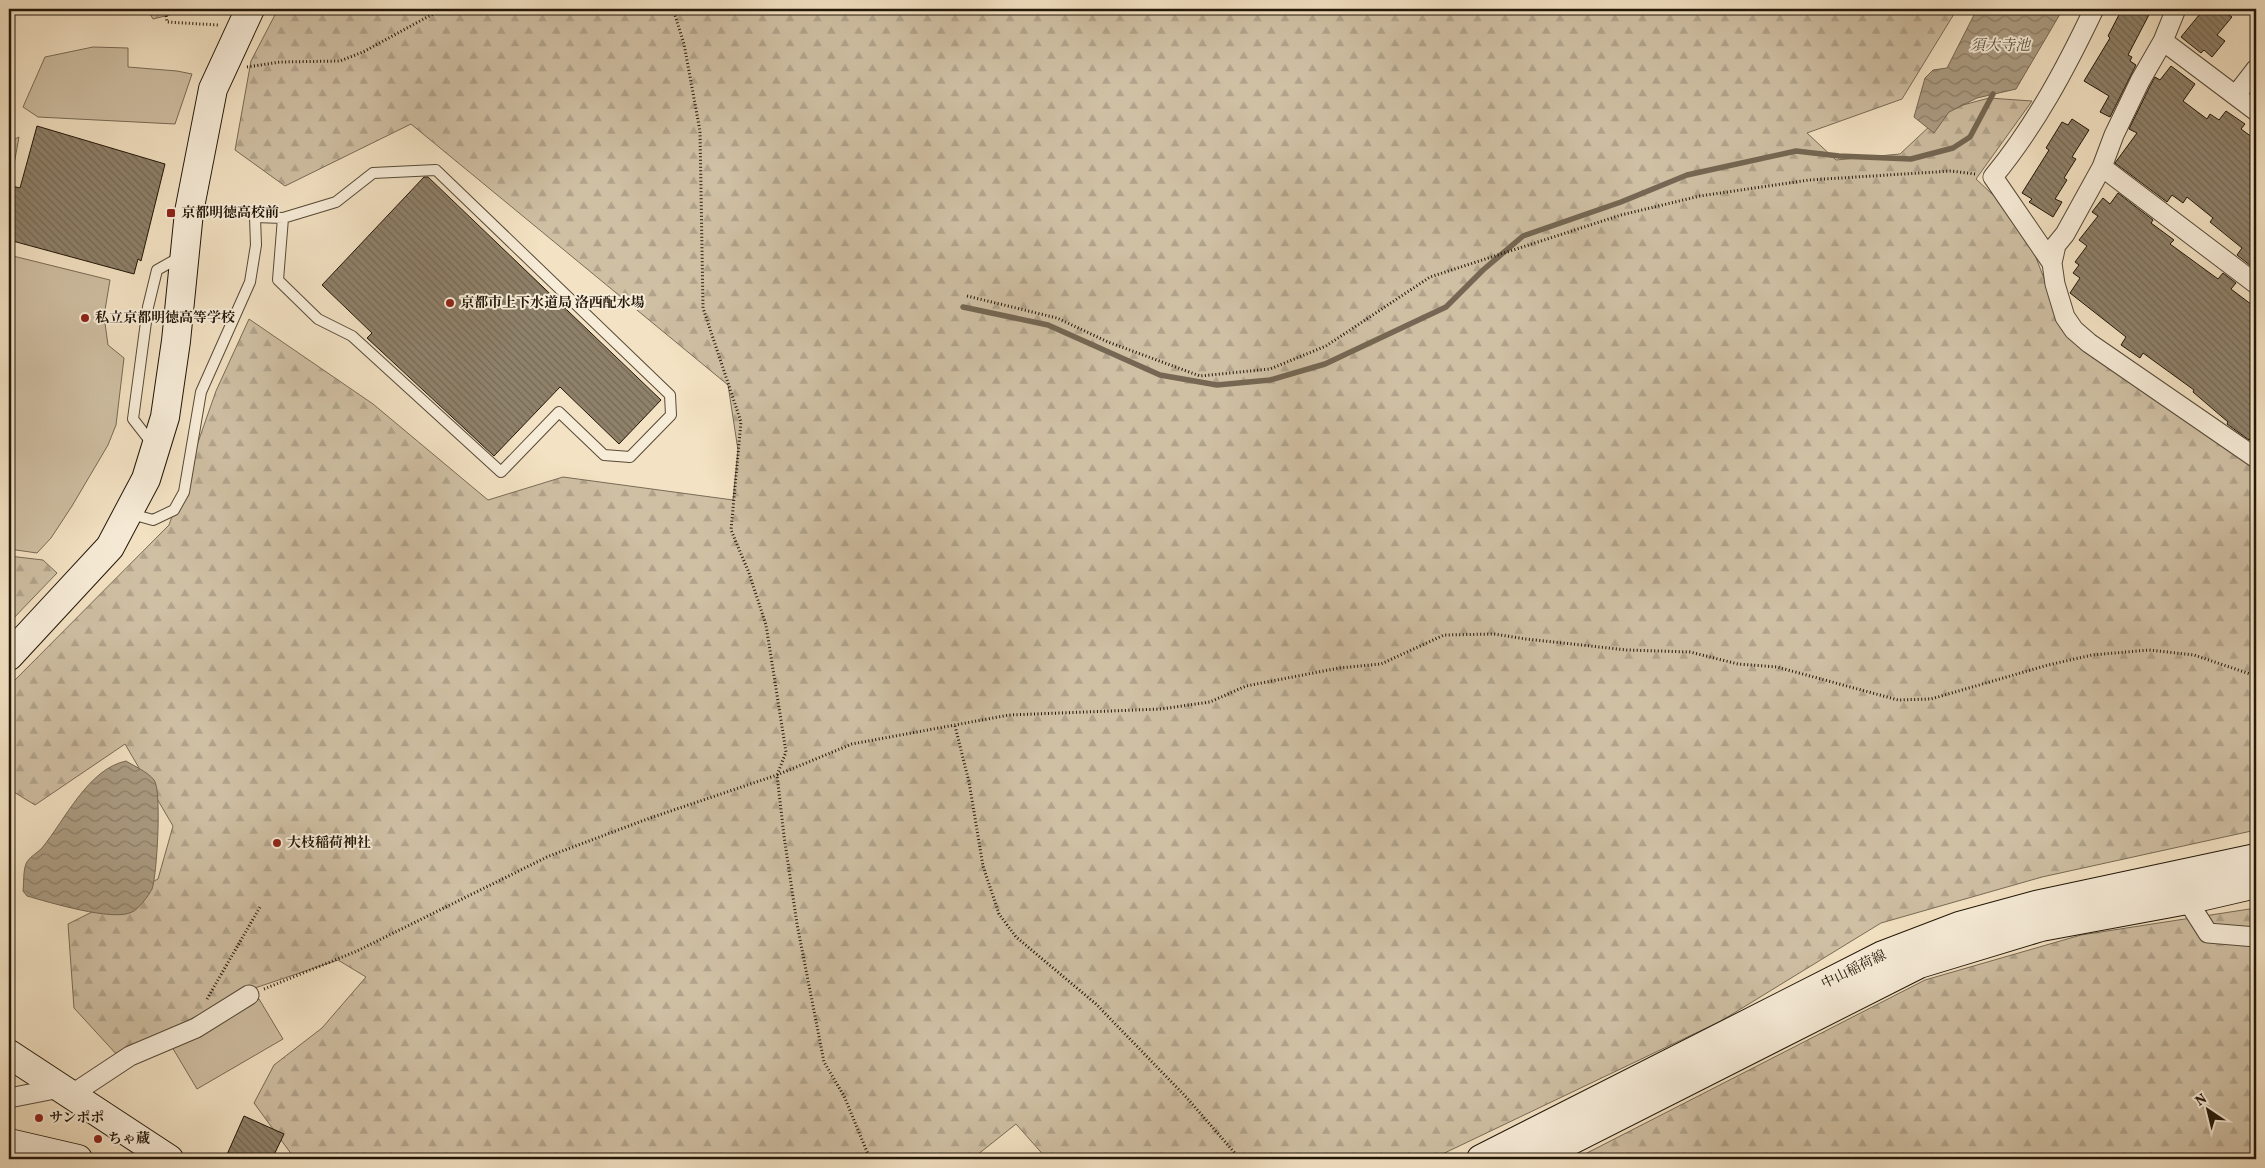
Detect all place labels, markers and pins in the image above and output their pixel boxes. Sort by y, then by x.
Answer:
place label: 京都明徳高校前 [181,204,279,223]
marker: 京都明徳高校前 [165,207,177,219]
place label: 京都市上下水道局 洛西配水場 [460,294,645,313]
marker: 京都市上下水道局 洛西配水場 [444,297,456,309]
place label: 私立京都明徳高等学校 [95,309,235,328]
marker: 私立京都明徳高等学校 [79,312,91,324]
place label: 大枝稲荷神社 [287,834,371,853]
marker: 大枝稲荷神社 [271,837,283,849]
place label: サンポポ [49,1109,104,1128]
marker: サンポポ [33,1112,45,1124]
place label: ちゃ蔵 [108,1130,150,1149]
marker: ちゃ蔵 [92,1133,104,1145]

